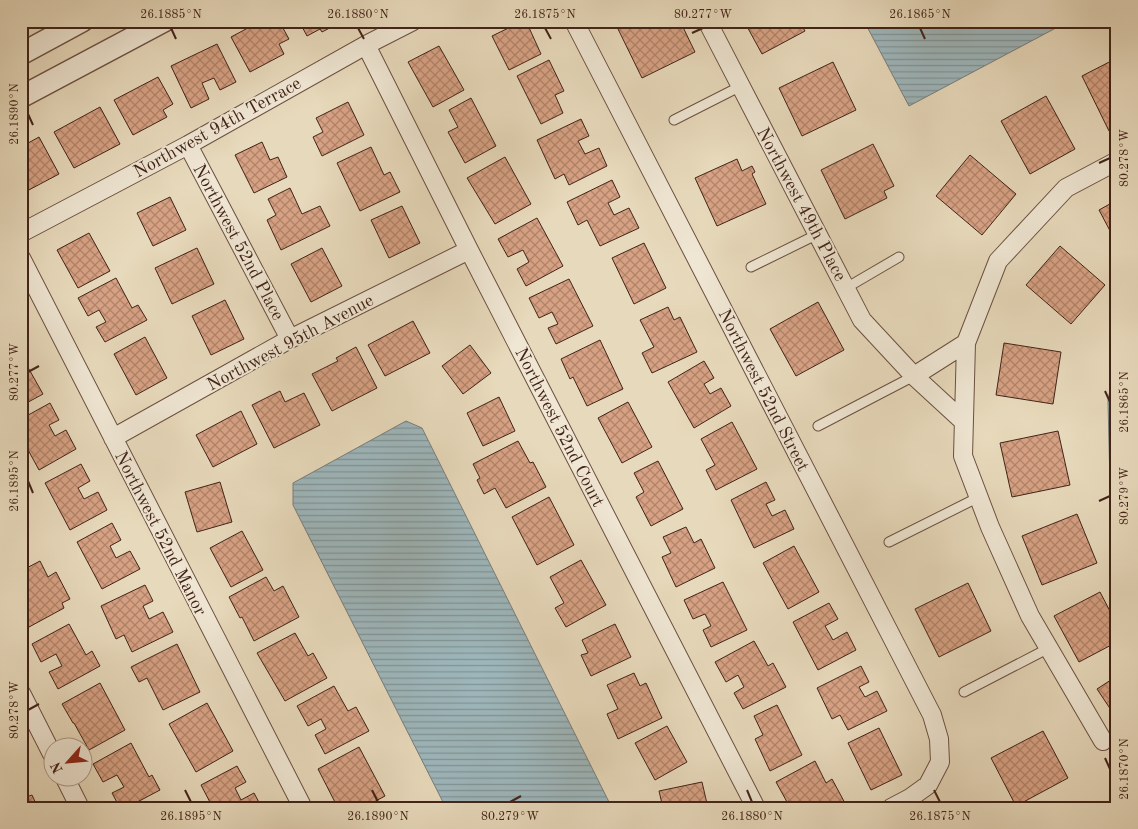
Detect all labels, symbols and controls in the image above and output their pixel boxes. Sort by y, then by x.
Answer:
text: 26.1885°N [140,8,202,21]
text: 26.1875°N [514,8,576,21]
text: 26.1865°N [889,8,951,21]
text: 26.1880°N [327,9,389,21]
text: 80.277°W [674,9,732,21]
street label: Northwest 94th Terrace [131,74,304,181]
text: 26.1890°N [9,83,21,145]
street label: Northwest 49th Place [753,125,849,284]
text: 80.278°W [1119,129,1131,187]
street label: Northwest 52nd Place [189,161,287,323]
street label: Northwest 95th Avenue [204,291,377,394]
street label: Northwest 52nd Street [714,306,812,475]
text: 80.277°W [9,343,21,401]
street label: Northwest 52nd Court [511,345,607,510]
text: 26.1865°N [1118,371,1131,433]
street label: Northwest 52nd Manor [111,448,210,619]
text: 26.1895°N [8,450,21,512]
text: 80.279°W [1119,467,1131,525]
text: 80.278°W [9,681,21,739]
north arrow [42,736,92,786]
text: 26.1870°N [1119,738,1131,800]
text: N [49,759,66,775]
text: 26.1895°N [160,810,222,823]
text: 26.1875°N [909,810,971,823]
text: 26.1890°N [347,811,409,823]
text: 80.279°W [481,811,539,823]
text: 26.1880°N [721,811,783,823]

